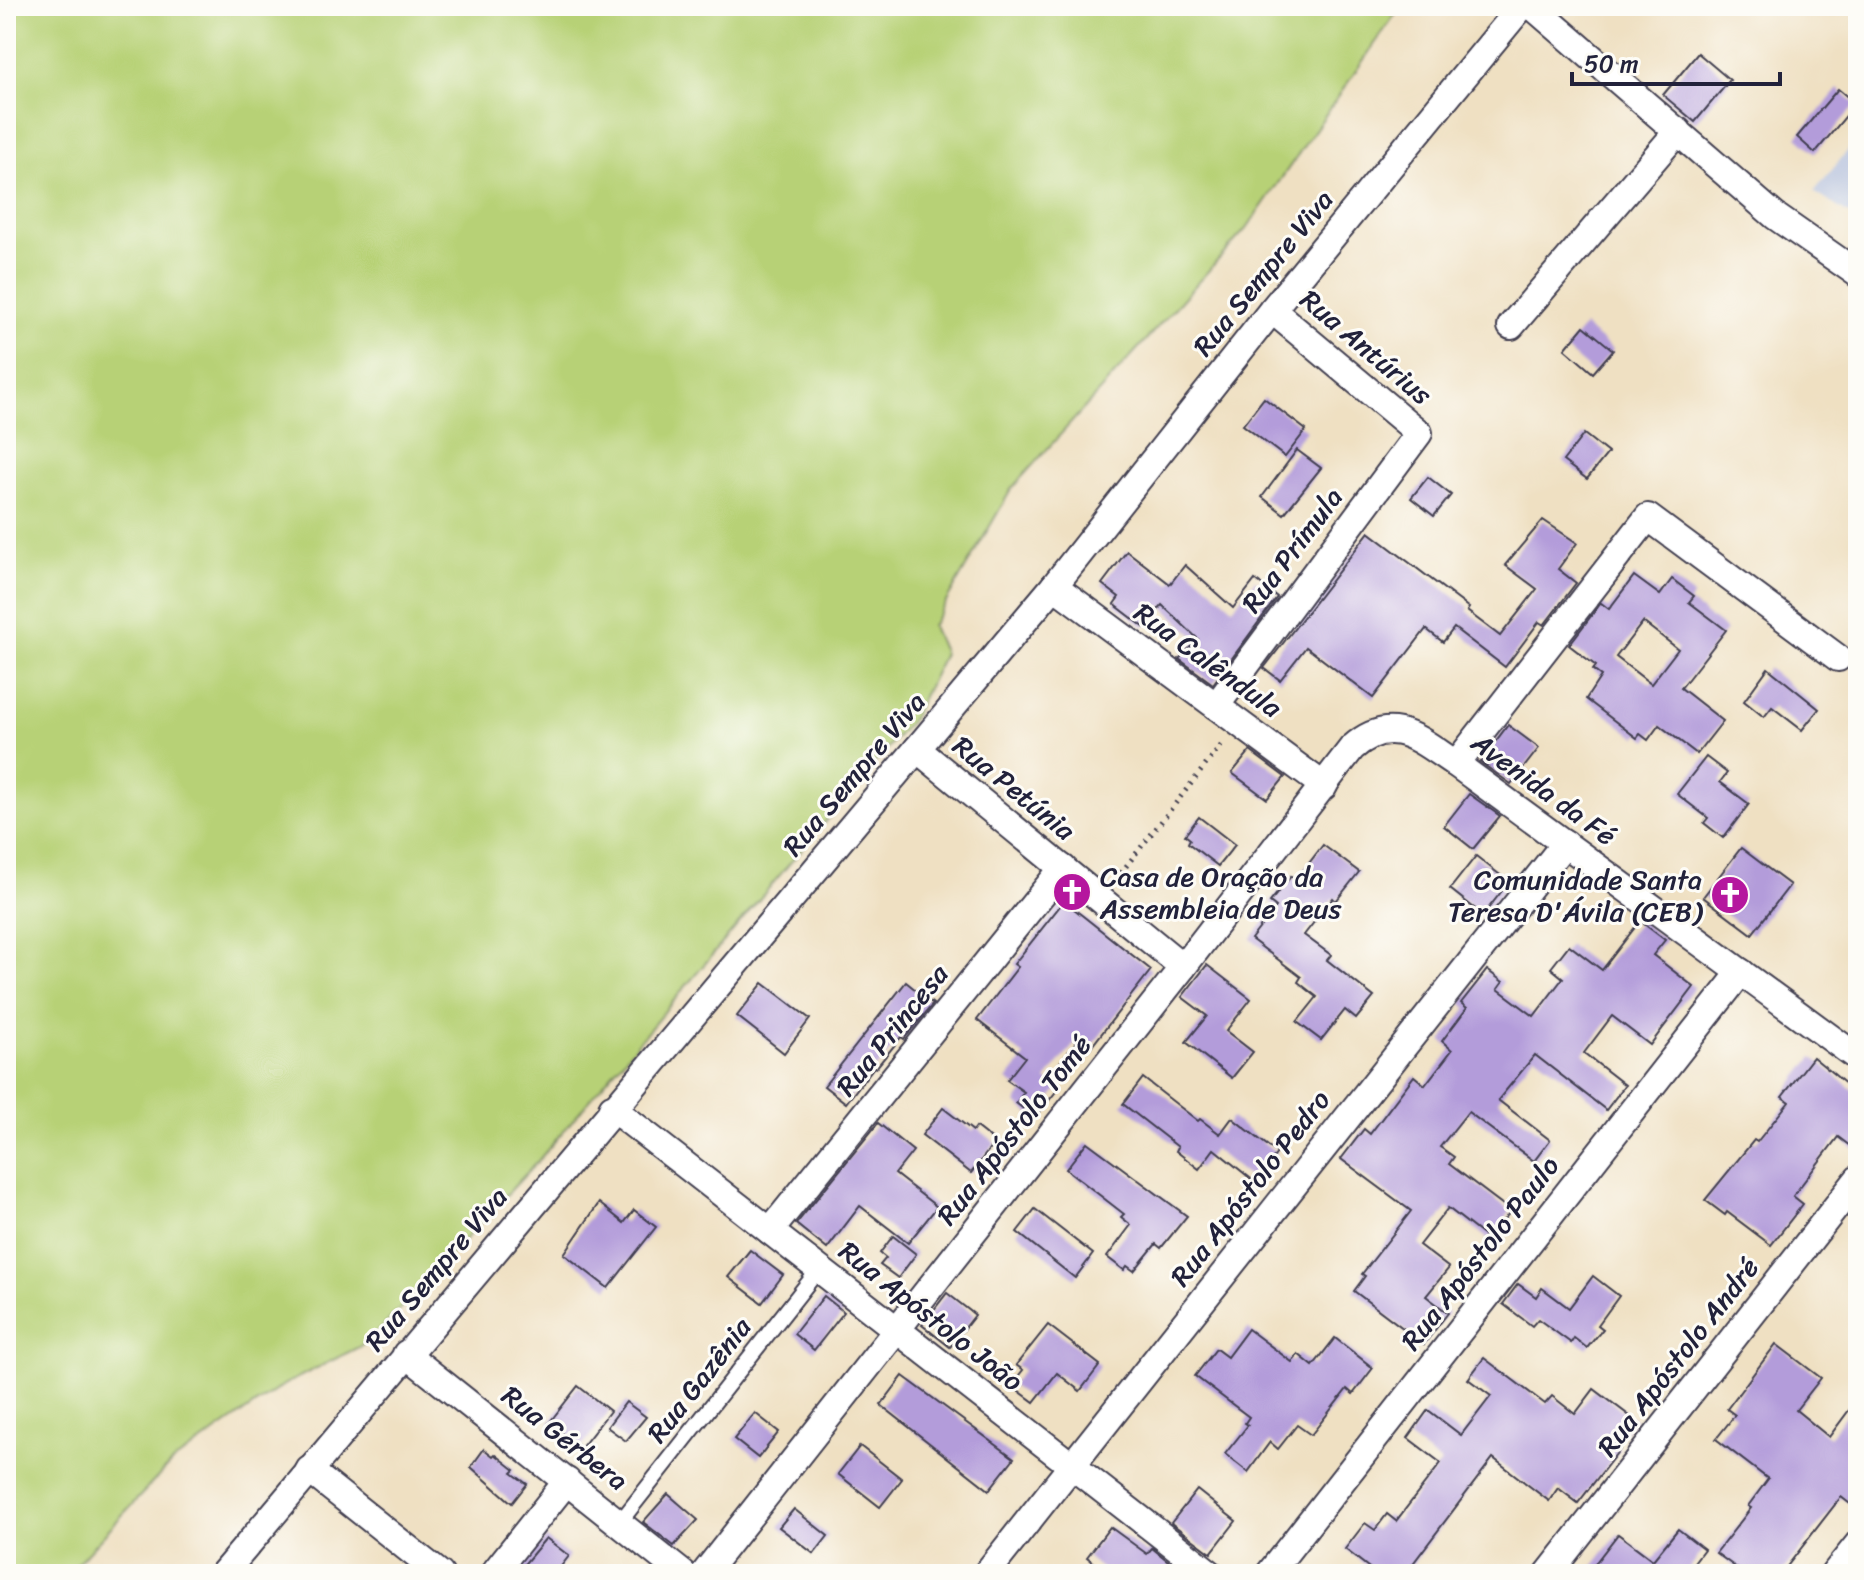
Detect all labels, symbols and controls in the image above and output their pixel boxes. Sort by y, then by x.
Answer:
scale bar [1572,36,1780,86]
text: 50 m [1584,43,1639,85]
street label: Rua Sempre Viva [1180,178,1346,368]
street label: Rua Antúrius [1289,276,1444,418]
street label: Rua Prímula [1228,476,1356,624]
street label: Rua Calêndula [1123,589,1294,732]
street label: Rua Sempre Viva [770,680,938,868]
street label: Avenida da Fé [1460,719,1627,859]
street label: Rua Petúnia [941,723,1087,854]
place label: Casa de Oração da Assembleia de Deus [1099,852,1342,933]
place label: Comunidade Santa Teresa D'Ávila (CEB) [1448,855,1703,936]
church icon: Casa de Oração da Assembleia de Deus [1051,871,1093,913]
church icon: Comunidade Santa Teresa D'Ávila (CEB) [1709,874,1751,916]
street label: Rua Princesa [823,952,962,1107]
street label: Rua Apóstolo Tomé [923,1024,1105,1236]
street label: Rua Apóstolo Pedro [1157,1079,1343,1297]
street label: Rua Apóstolo Paulo [1388,1145,1572,1361]
street label: Rua Sempre Viva [352,1175,520,1363]
street label: Rua Apóstolo João [828,1228,1034,1404]
street label: Rua Apóstolo André [1584,1246,1772,1468]
street label: Rua Gazênia [634,1305,765,1454]
street label: Rua Gérbera [491,1372,639,1504]

